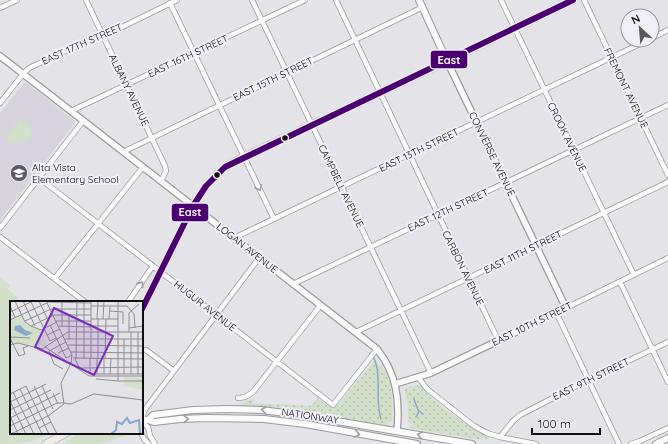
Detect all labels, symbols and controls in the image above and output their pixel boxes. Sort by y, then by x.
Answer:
north arrow [620,8,660,48]
text: N [629,11,642,27]
street label: EAST 17TH STREET [40,20,124,68]
street label: EAST 16TH STREET [146,32,230,80]
street label: FREMONT AVENUE [601,46,651,131]
line badge: East [430,50,468,69]
street label: ALBANY AVENUE [106,52,152,128]
text: East [437,53,461,67]
street label: EAST 15TH STREET [231,54,315,104]
street label: CROOK AVENUE [545,100,590,174]
street label: CONVERSE AVENUE [466,110,518,199]
street label: EAST 13TH STREET [377,125,461,175]
unlabelled marker [280,133,290,143]
street label: CAMPBELL AVENUE [315,142,367,230]
place label: Alta Vista Elementary School [32,161,119,186]
school or university icon: Alta Vista Elementary School [9,163,29,183]
unlabelled marker [212,170,222,180]
one-way arrow [254,184,262,192]
street label: EAST 12TH STREET [406,186,490,234]
line badge: East [171,203,209,222]
text: East [178,205,202,219]
street label: LOGAN AVENUE [214,220,281,276]
street label: EAST 11TH STREET [482,227,564,277]
street label: CARBON AVENUE [439,228,487,308]
street label: HUGUR AVENUE [171,278,239,335]
one-way arrow [136,281,144,288]
street label: EAST 10TH STREET [490,299,574,349]
inset map [10,301,143,434]
street label: EAST 9TH STREET [550,355,632,403]
one-way arrow [261,405,267,414]
street label: NATIONWAY [280,405,340,427]
scale bar [532,410,600,436]
one-way arrow [183,414,189,423]
text: 100 m [538,416,571,431]
one-way arrow [354,429,360,437]
one-way arrow [416,431,423,440]

